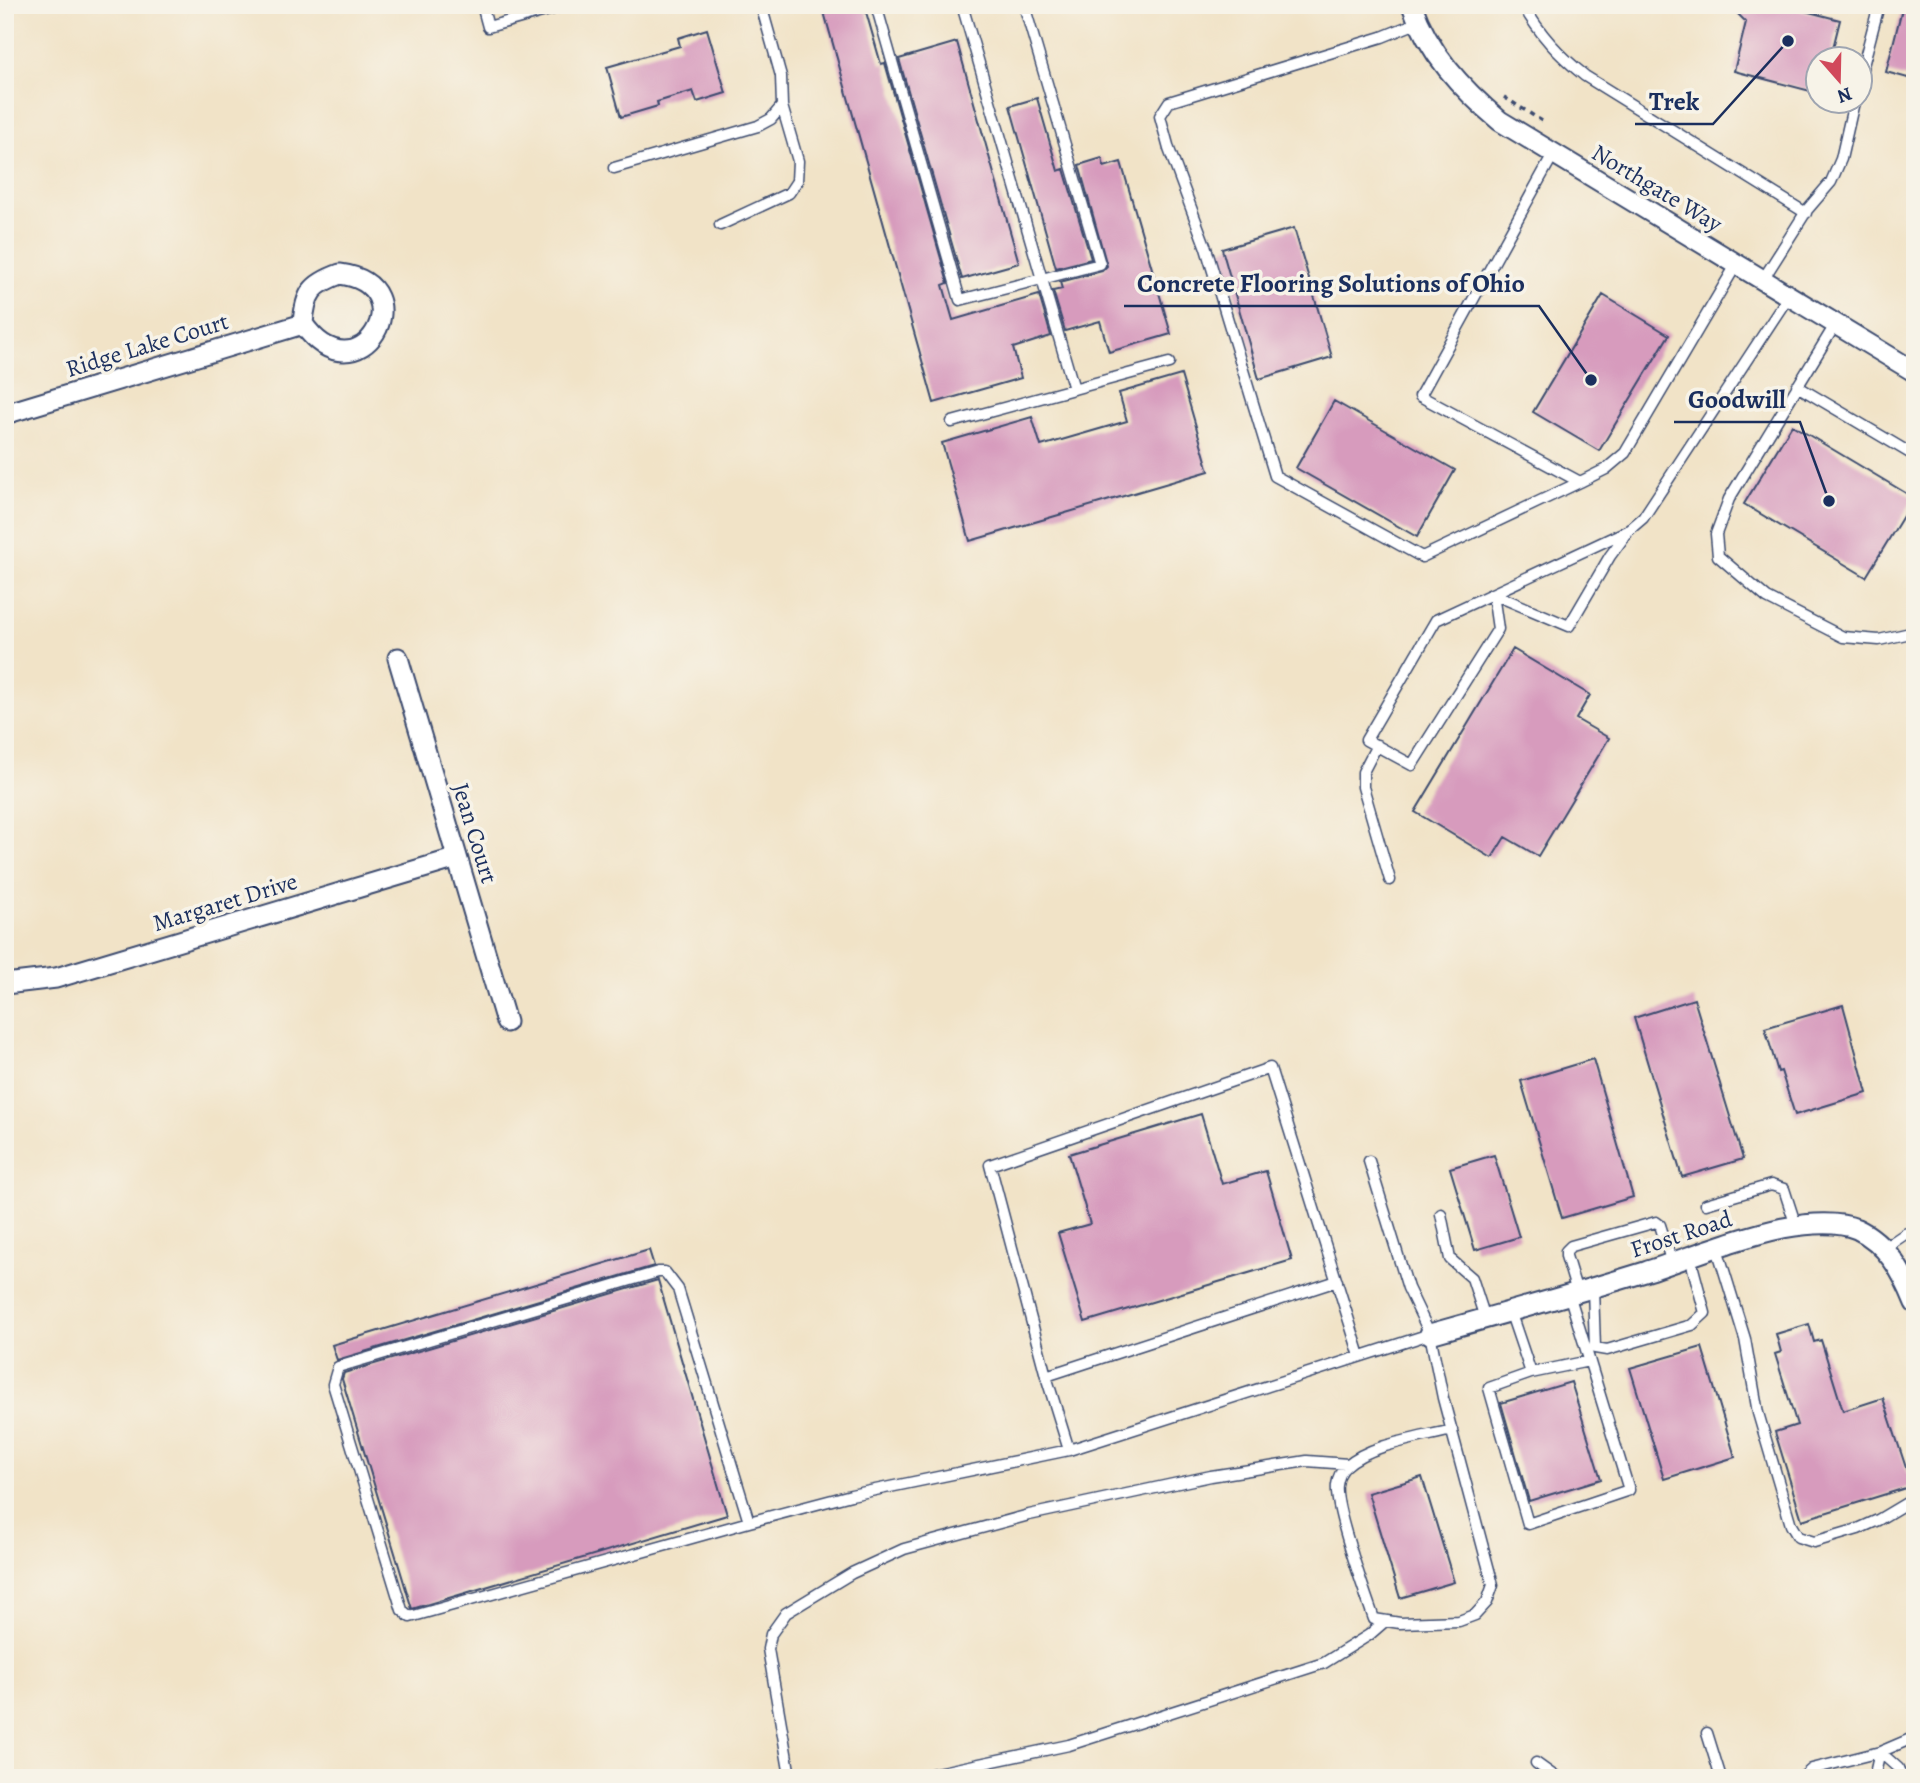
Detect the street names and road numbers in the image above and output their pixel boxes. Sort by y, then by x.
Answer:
street label: Northgate Way [1586,136,1728,240]
street label: Ridge Lake Court [62,305,232,385]
street label: Jean Court [445,779,505,887]
street label: Margaret Drive [149,865,301,939]
street label: Frost Road [1626,1203,1736,1265]

